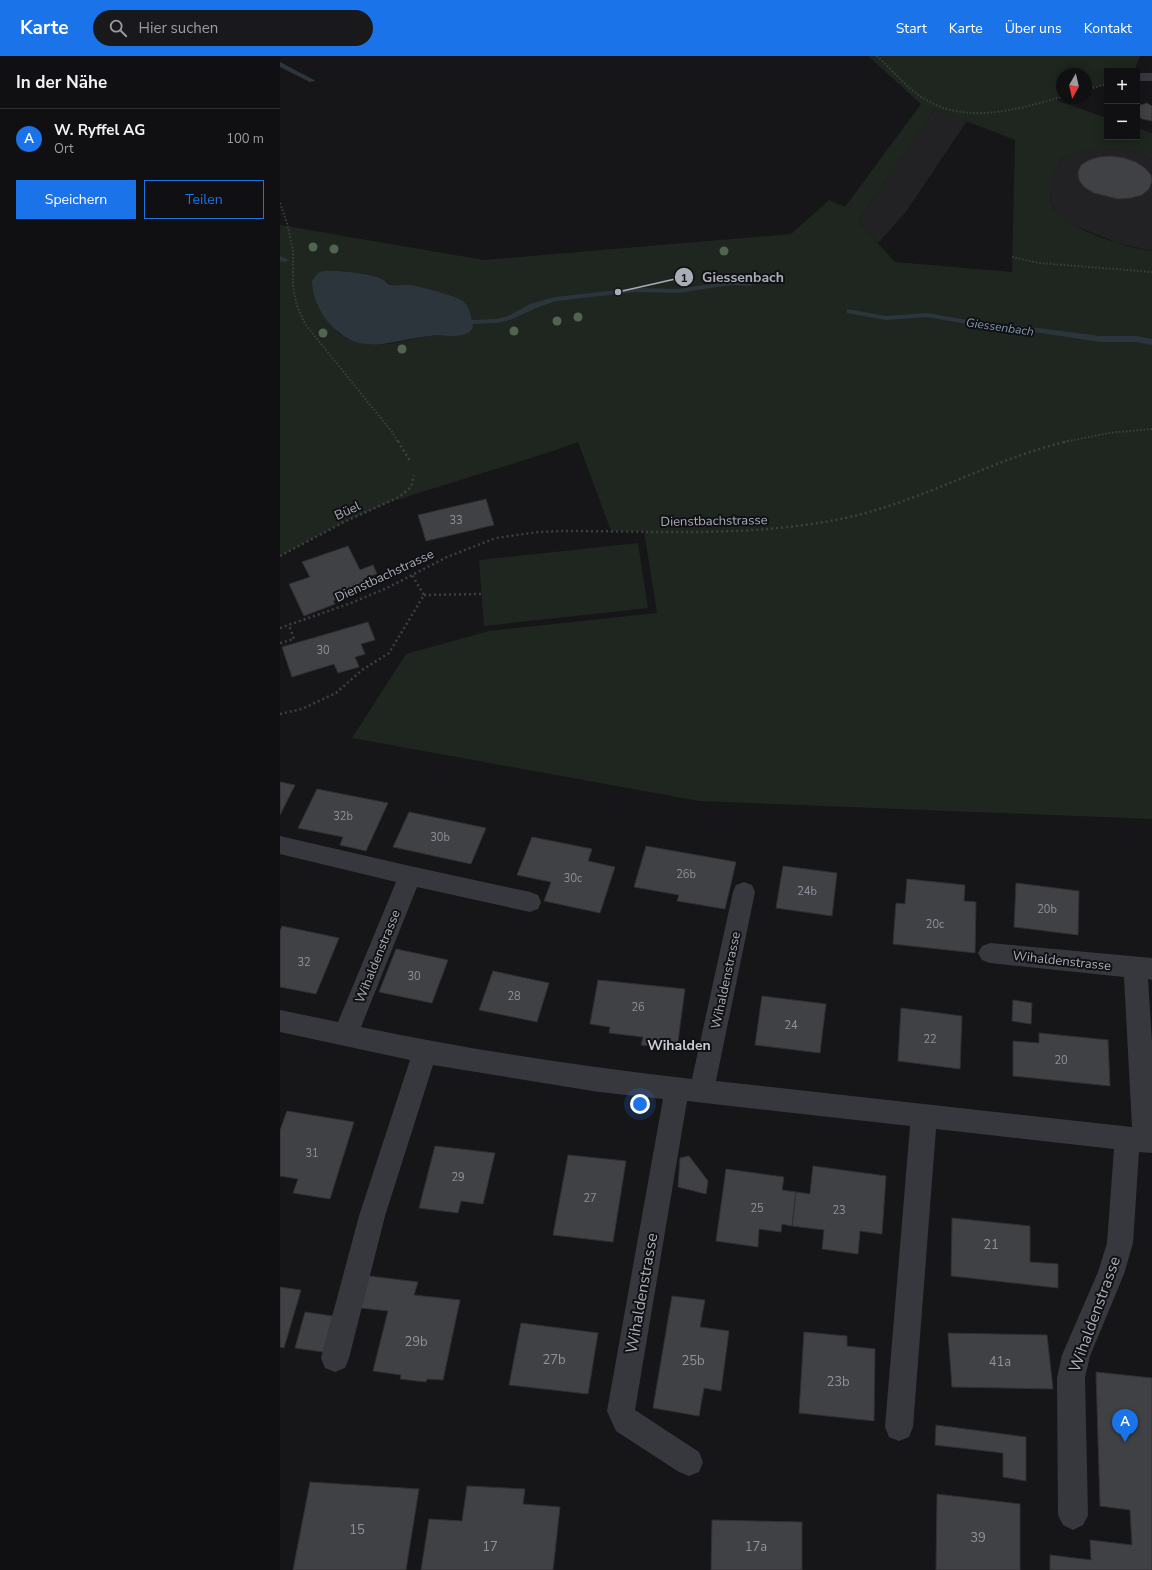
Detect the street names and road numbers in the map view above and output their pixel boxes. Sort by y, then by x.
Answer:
street label: Büel [331,497,364,525]
street label: Dienstbachstrasse [660,511,768,531]
street label: Dienstbachstrasse [332,545,437,607]
street label: Wihaldenstrasse [351,907,405,1006]
street label: Wihaldenstrasse [707,930,745,1030]
street label: Wihaldenstrasse [1012,947,1112,975]
street label: Wihaldenstrasse [621,1231,663,1355]
street label: Wihaldenstrasse [1064,1253,1126,1375]

